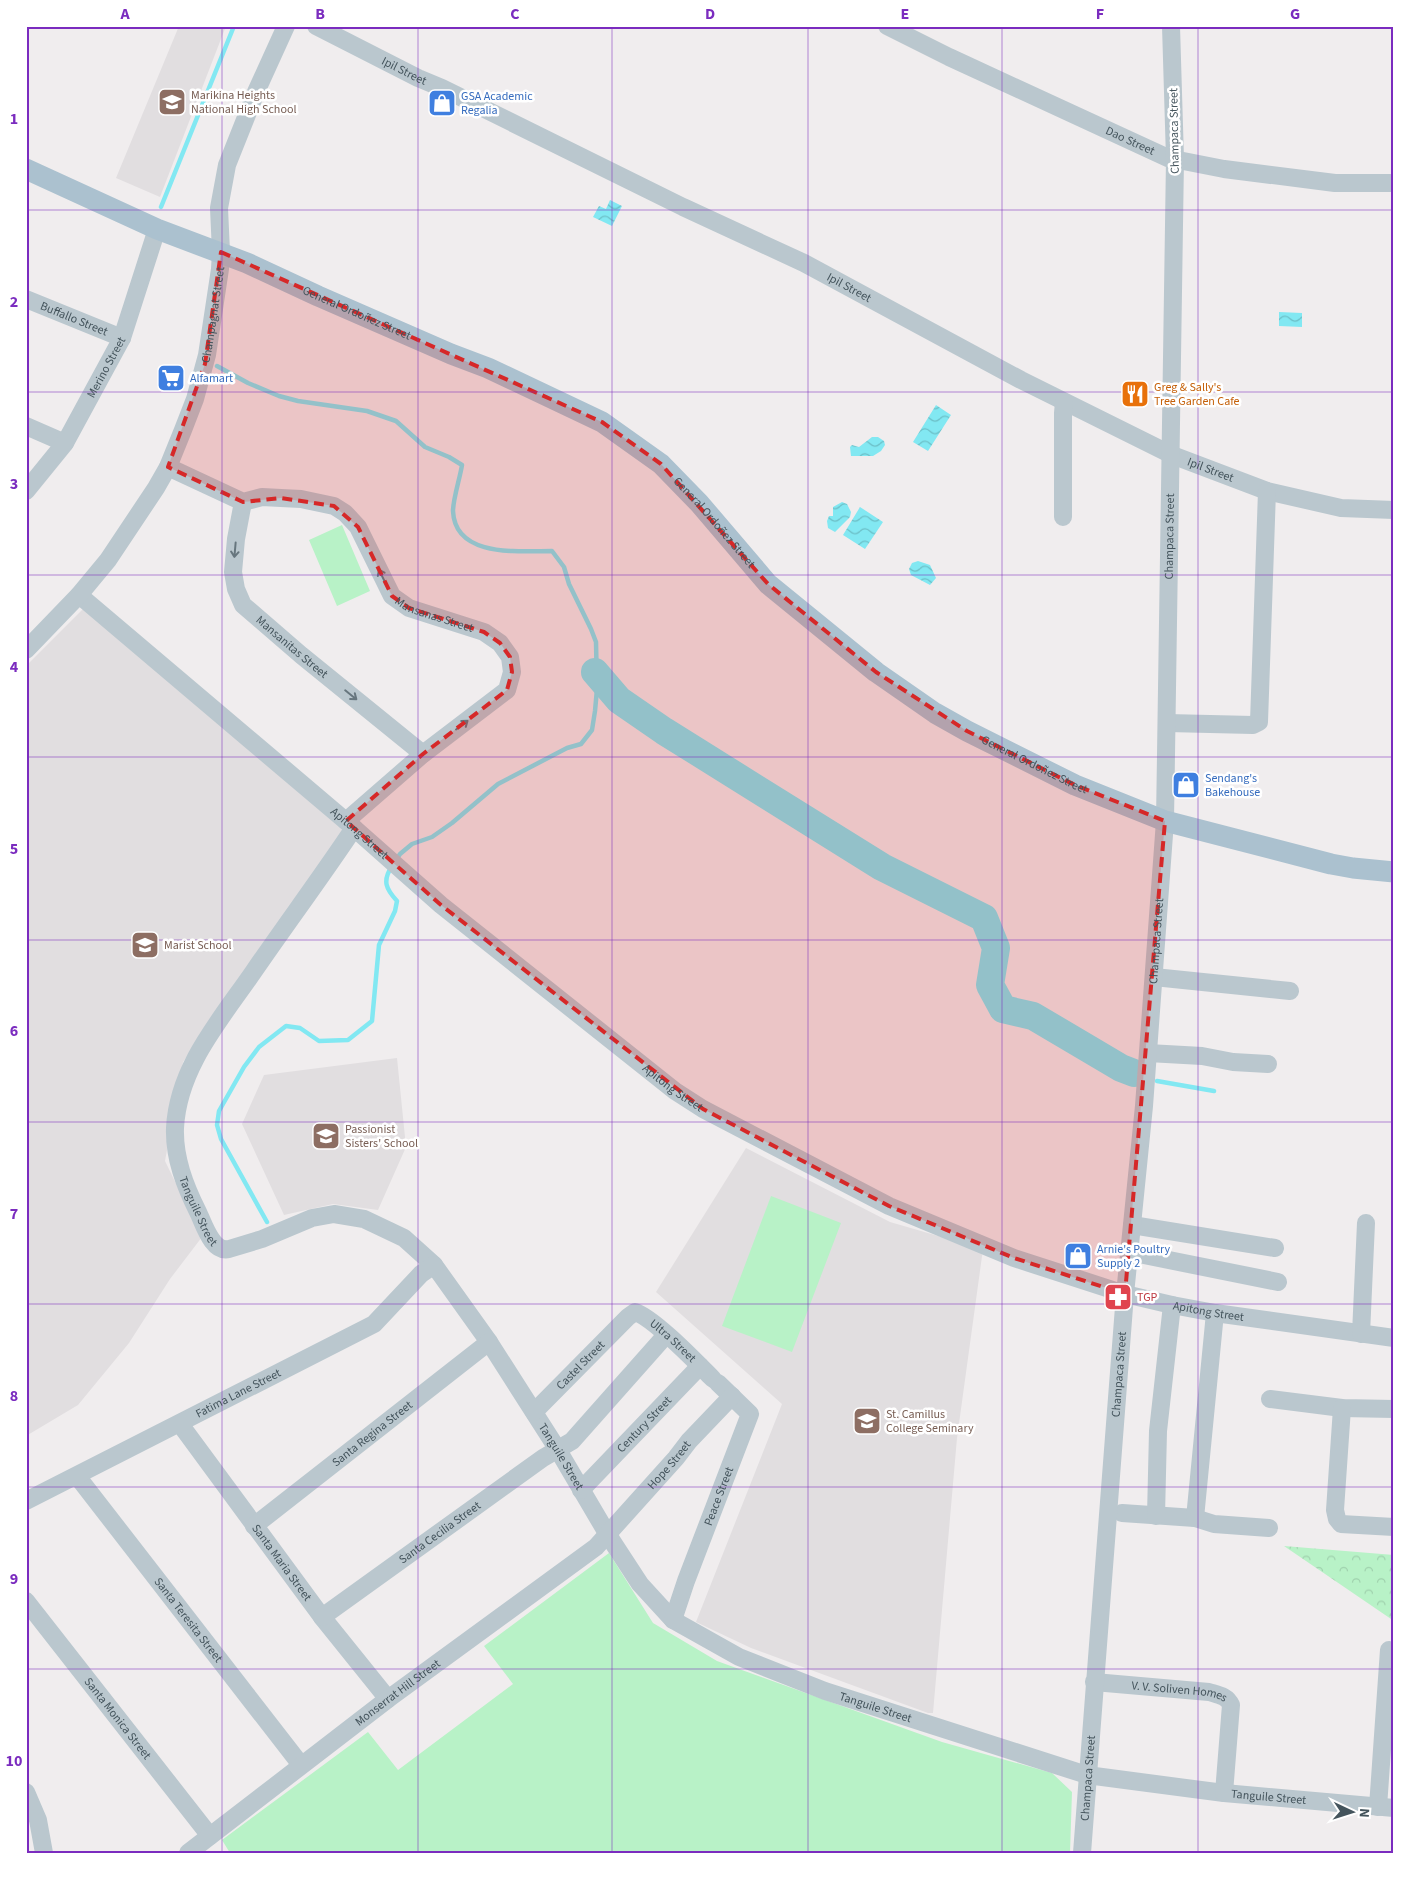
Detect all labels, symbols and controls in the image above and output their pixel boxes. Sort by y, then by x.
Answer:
text: A [119,3,130,25]
text: B [315,3,325,25]
text: C [510,3,520,25]
text: D [705,3,715,25]
text: E [901,3,909,25]
text: F [1096,3,1104,25]
text: G [1290,3,1300,25]
street label: Ipil Street [379,53,429,90]
school or university icon: Marikina Heights National High School [157,87,187,117]
place label: Marikina Heights National High School [191,87,296,118]
shop icon: GSA Academic Regalia [427,88,457,118]
place label: GSA Academic Regalia [461,88,533,119]
street label: Champaca Street [1165,88,1184,174]
text: 1 [10,108,18,130]
street label: Dao Street [1103,122,1158,160]
street label: Champagnat Street [197,266,229,365]
street label: Ipil Street [824,269,874,307]
street label: General Ordoñez Street [300,282,414,345]
text: 2 [10,291,18,313]
street label: Buffallo Street [38,298,110,340]
street label: Merino Street [83,334,130,401]
supermarket icon: Alfamart [156,363,186,393]
place label: Alfamart [190,370,233,387]
restaurant icon: Greg & Sally's Tree Garden Cafe [1120,379,1150,409]
place label: Greg & Sally's Tree Garden Cafe [1154,379,1240,410]
street label: Ipil Street [1185,454,1236,487]
text: 3 [10,473,18,495]
street label: General Ordoñez Street [669,473,759,572]
street label: Champaca Street [1161,493,1179,579]
one-way arrow [230,542,240,558]
one-way arrow [377,569,386,584]
street label: Mansanas Street [391,593,475,637]
street label: Mansanitas Street [252,612,331,683]
text: 4 [10,656,19,678]
one-way arrow [344,689,357,700]
one-way arrow [455,719,468,730]
street label: General Ordoñez Street [978,732,1090,798]
shop icon: Sendang's Bakehouse [1171,770,1201,800]
place label: Sendang's Bakehouse [1205,770,1260,801]
street label: Apitong Street [327,804,392,864]
text: 5 [10,838,18,860]
street label: Champaca Street [1145,898,1168,985]
school or university icon: Marist School [130,930,160,960]
place label: Marist School [164,937,232,954]
text: 6 [10,1020,18,1042]
street label: Apitong Street [639,1060,707,1116]
school or university icon: Passionist Sisters' School [311,1121,341,1151]
place label: Passionist Sisters' School [345,1121,418,1152]
street label: Tanguile Street [174,1174,221,1250]
text: 7 [10,1203,18,1225]
shop icon: Arnie's Poultry Supply 2 [1063,1241,1093,1271]
place label: Arnie's Poultry Supply 2 [1097,1241,1170,1272]
pharmacy icon: TGP [1103,1282,1133,1312]
place label: TGP [1137,1289,1158,1306]
street label: Apitong Street [1172,1297,1245,1326]
street label: Ultra Street [646,1315,700,1366]
street label: Champaca Street [1108,1331,1131,1418]
street label: Castel Street [553,1337,609,1394]
street label: Fatima Lane Street [193,1365,284,1422]
text: 8 [10,1385,18,1407]
street label: Century Street [613,1393,676,1457]
street label: Santa Regina Street [329,1397,416,1471]
school or university icon: St. Camillus College Seminary [852,1406,882,1436]
place label: St. Camillus College Seminary [886,1406,974,1437]
street label: Tanguile Street [534,1420,588,1493]
street label: Hope Street [644,1437,695,1493]
street label: Peace Street [700,1464,738,1528]
street label: Santa Cecilia Street [396,1497,484,1568]
street label: Santa Maria Street [247,1521,316,1605]
text: 9 [10,1568,18,1590]
street label: Santa Teresita Street [150,1574,226,1666]
street label: Monserrat Hill Street [352,1655,444,1730]
street label: Santa Monica Street [80,1674,155,1763]
street label: V. V. Soliven Homes [1131,1677,1231,1706]
street label: Tanguile Street [837,1688,914,1727]
street label: Champaca Street [1076,1735,1100,1822]
text: 10 [6,1750,22,1772]
street label: Tanguile Street [1230,1786,1307,1809]
north arrow [1328,1786,1378,1836]
text: N [1354,1807,1374,1818]

